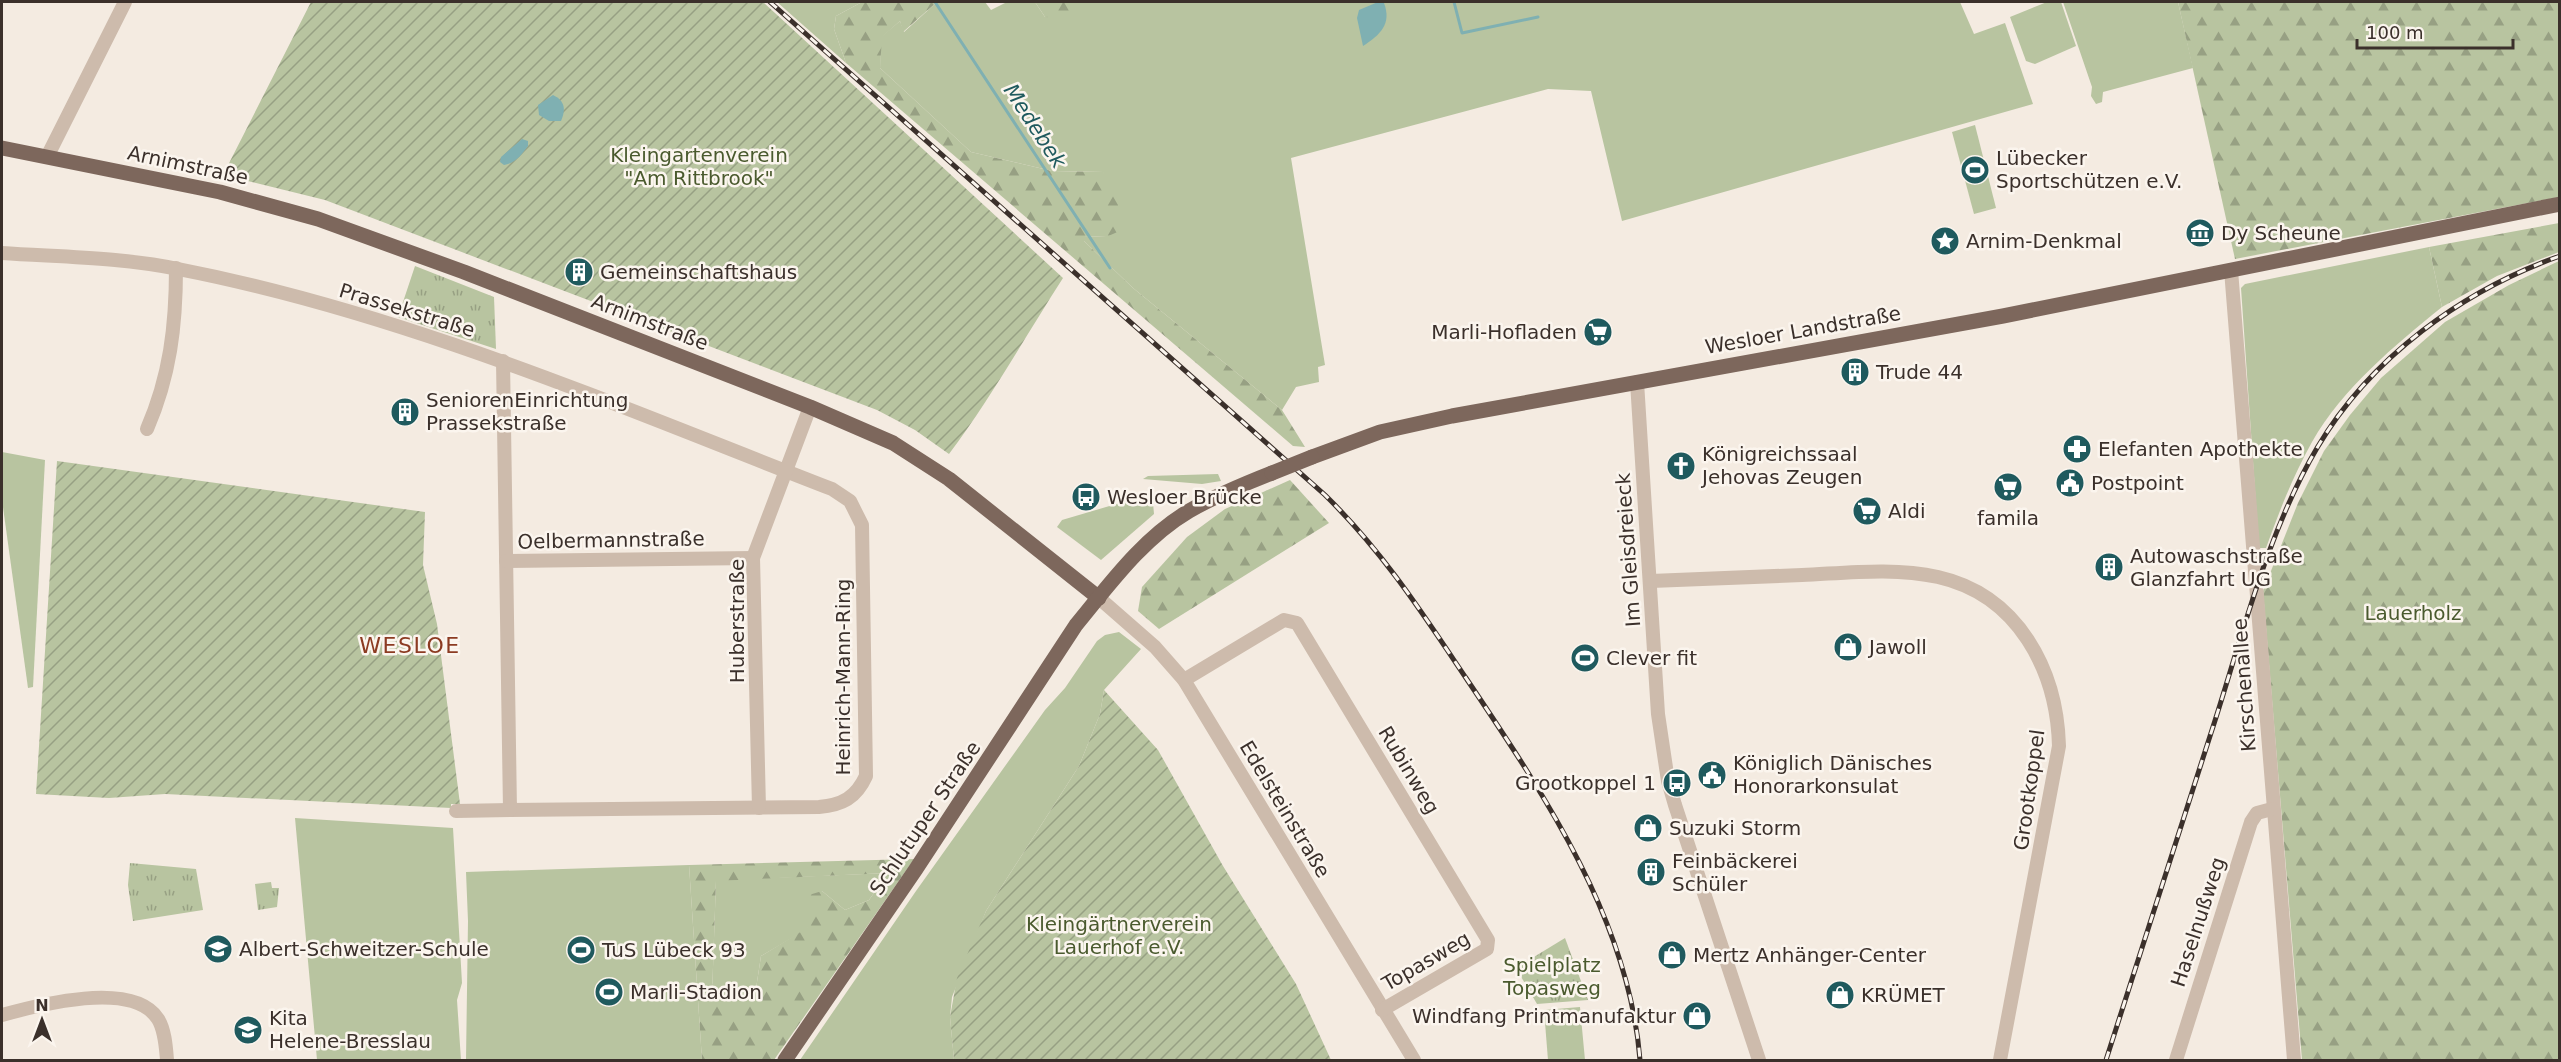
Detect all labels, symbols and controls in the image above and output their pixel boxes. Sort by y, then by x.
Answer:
scale bar [2357,12,2513,50]
text: 100 m [2366,22,2424,43]
water label: Medebek [999,79,1072,173]
street label: Arnimstraße [125,140,251,190]
park label: Kleingartenverein "Am Rittbrook" [610,143,788,190]
place label: Lübecker Sportschützen e.V. [1996,146,2182,193]
sports icon: Lübecker Sportschützen e.V. [1959,154,1991,186]
museum icon: Dy Scheune [2184,217,2216,249]
place label: Dy Scheune [2221,221,2341,245]
place icon: Arnim-Denkmal [1929,225,1961,257]
place label: Arnim-Denkmal [1966,229,2122,253]
building icon: Gemeinschaftshaus [563,256,595,288]
place label: Gemeinschaftshaus [600,260,797,284]
street label: Prassekstraße [336,278,478,342]
street label: Arnimstraße [588,289,712,355]
street label: Wesloer Landstraße [1703,301,1903,359]
supermarket icon: Marli-Hofladen [1582,316,1614,348]
place label: Marli-Hofladen [1431,320,1577,344]
building icon: Trude 44 [1839,356,1871,388]
place label: Trude 44 [1875,360,1963,384]
place label: SeniorenEinrichtung Prassekstraße [426,388,628,435]
building icon: SeniorenEinrichtung Prassekstraße [389,396,421,428]
pharmacy icon: Elefanten Apothekte [2061,433,2093,465]
place label: Elefanten Apothekte [2098,437,2303,461]
place label: Königreichssaal Jehovas Zeugen [1700,442,1862,489]
church icon: Königreichssaal Jehovas Zeugen [1665,450,1697,482]
public building icon: Postpoint [2054,467,2086,499]
supermarket icon: famila [1992,471,2024,503]
place label: Postpoint [2091,471,2184,495]
street label: Im Gleisdreieck [1611,472,1645,628]
bus stop icon: Wesloer Brücke [1070,481,1102,513]
place label: Wesloer Brücke [1107,485,1262,509]
supermarket icon: Aldi [1851,495,1883,527]
place label: Aldi [1888,499,1926,523]
place label: famila [1977,506,2039,530]
street label: Oelbermannstraße [517,526,705,554]
place label: Autowaschstraße Glanzfahrt UG [2130,544,2303,591]
building icon: Autowaschstraße Glanzfahrt UG [2093,551,2125,583]
street label: Huberstraße [725,559,749,683]
street label: Heinrich-Mann-Ring [831,578,855,776]
park label: Lauerholz [2364,601,2462,625]
street label: Kirschenallee [2227,617,2261,753]
shop icon: Jawoll [1832,631,1864,663]
district label: WESLOE [359,633,461,658]
place label: Jawoll [1867,635,1927,659]
sports icon: Clever fit [1569,642,1601,674]
place label: Clever fit [1606,646,1697,670]
street label: Rubinweg [1373,722,1445,818]
street label: Grootkoppel [2009,728,2049,852]
street label: Schlutuper Straße [865,736,985,900]
street label: Edelsteinstraße [1235,736,1335,882]
place label: Königlich Dänisches Honorarkonsulat [1733,751,1932,798]
public building icon: Königlich Dänisches Honorarkonsulat [1696,759,1728,791]
bus stop icon: Grootkoppel 1 [1661,767,1693,799]
place label: Grootkoppel 1 [1515,771,1656,795]
shop icon: Suzuki Storm [1632,812,1664,844]
place label: Suzuki Storm [1669,816,1801,840]
place label: Feinbäckerei Schüler [1672,849,1798,896]
street label: Haselnußweg [2166,854,2230,990]
building icon: Feinbäckerei Schüler [1635,856,1667,888]
park label: Kleingärtnerverein Lauerhof e.V. [1026,912,1212,959]
street label: Topasweg [1377,926,1474,996]
school or university icon: Albert-Schweitzer-Schule [202,933,234,965]
sports icon: TuS Lübeck 93 [565,934,597,966]
place label: Albert-Schweitzer-Schule [239,937,489,961]
place label: TuS Lübeck 93 [601,938,746,962]
shop icon: Mertz Anhänger-Center [1656,939,1688,971]
place label: Mertz Anhänger-Center [1693,943,1927,967]
park label: Spielplatz Topasweg [1502,953,1601,1000]
sports icon: Marli-Stadion [593,976,625,1008]
shop icon: KRÜMET [1824,979,1856,1011]
place label: Marli-Stadion [630,980,762,1004]
place label: KRÜMET [1861,983,1946,1007]
north arrow [12,990,72,1050]
text: N [35,996,49,1015]
shop icon: Windfang Printmanufaktur [1681,1000,1713,1032]
place label: Windfang Printmanufaktur [1412,1004,1677,1028]
place label: Kita Helene-Bresslau [269,1006,431,1053]
school or university icon: Kita Helene-Bresslau [232,1014,264,1046]

